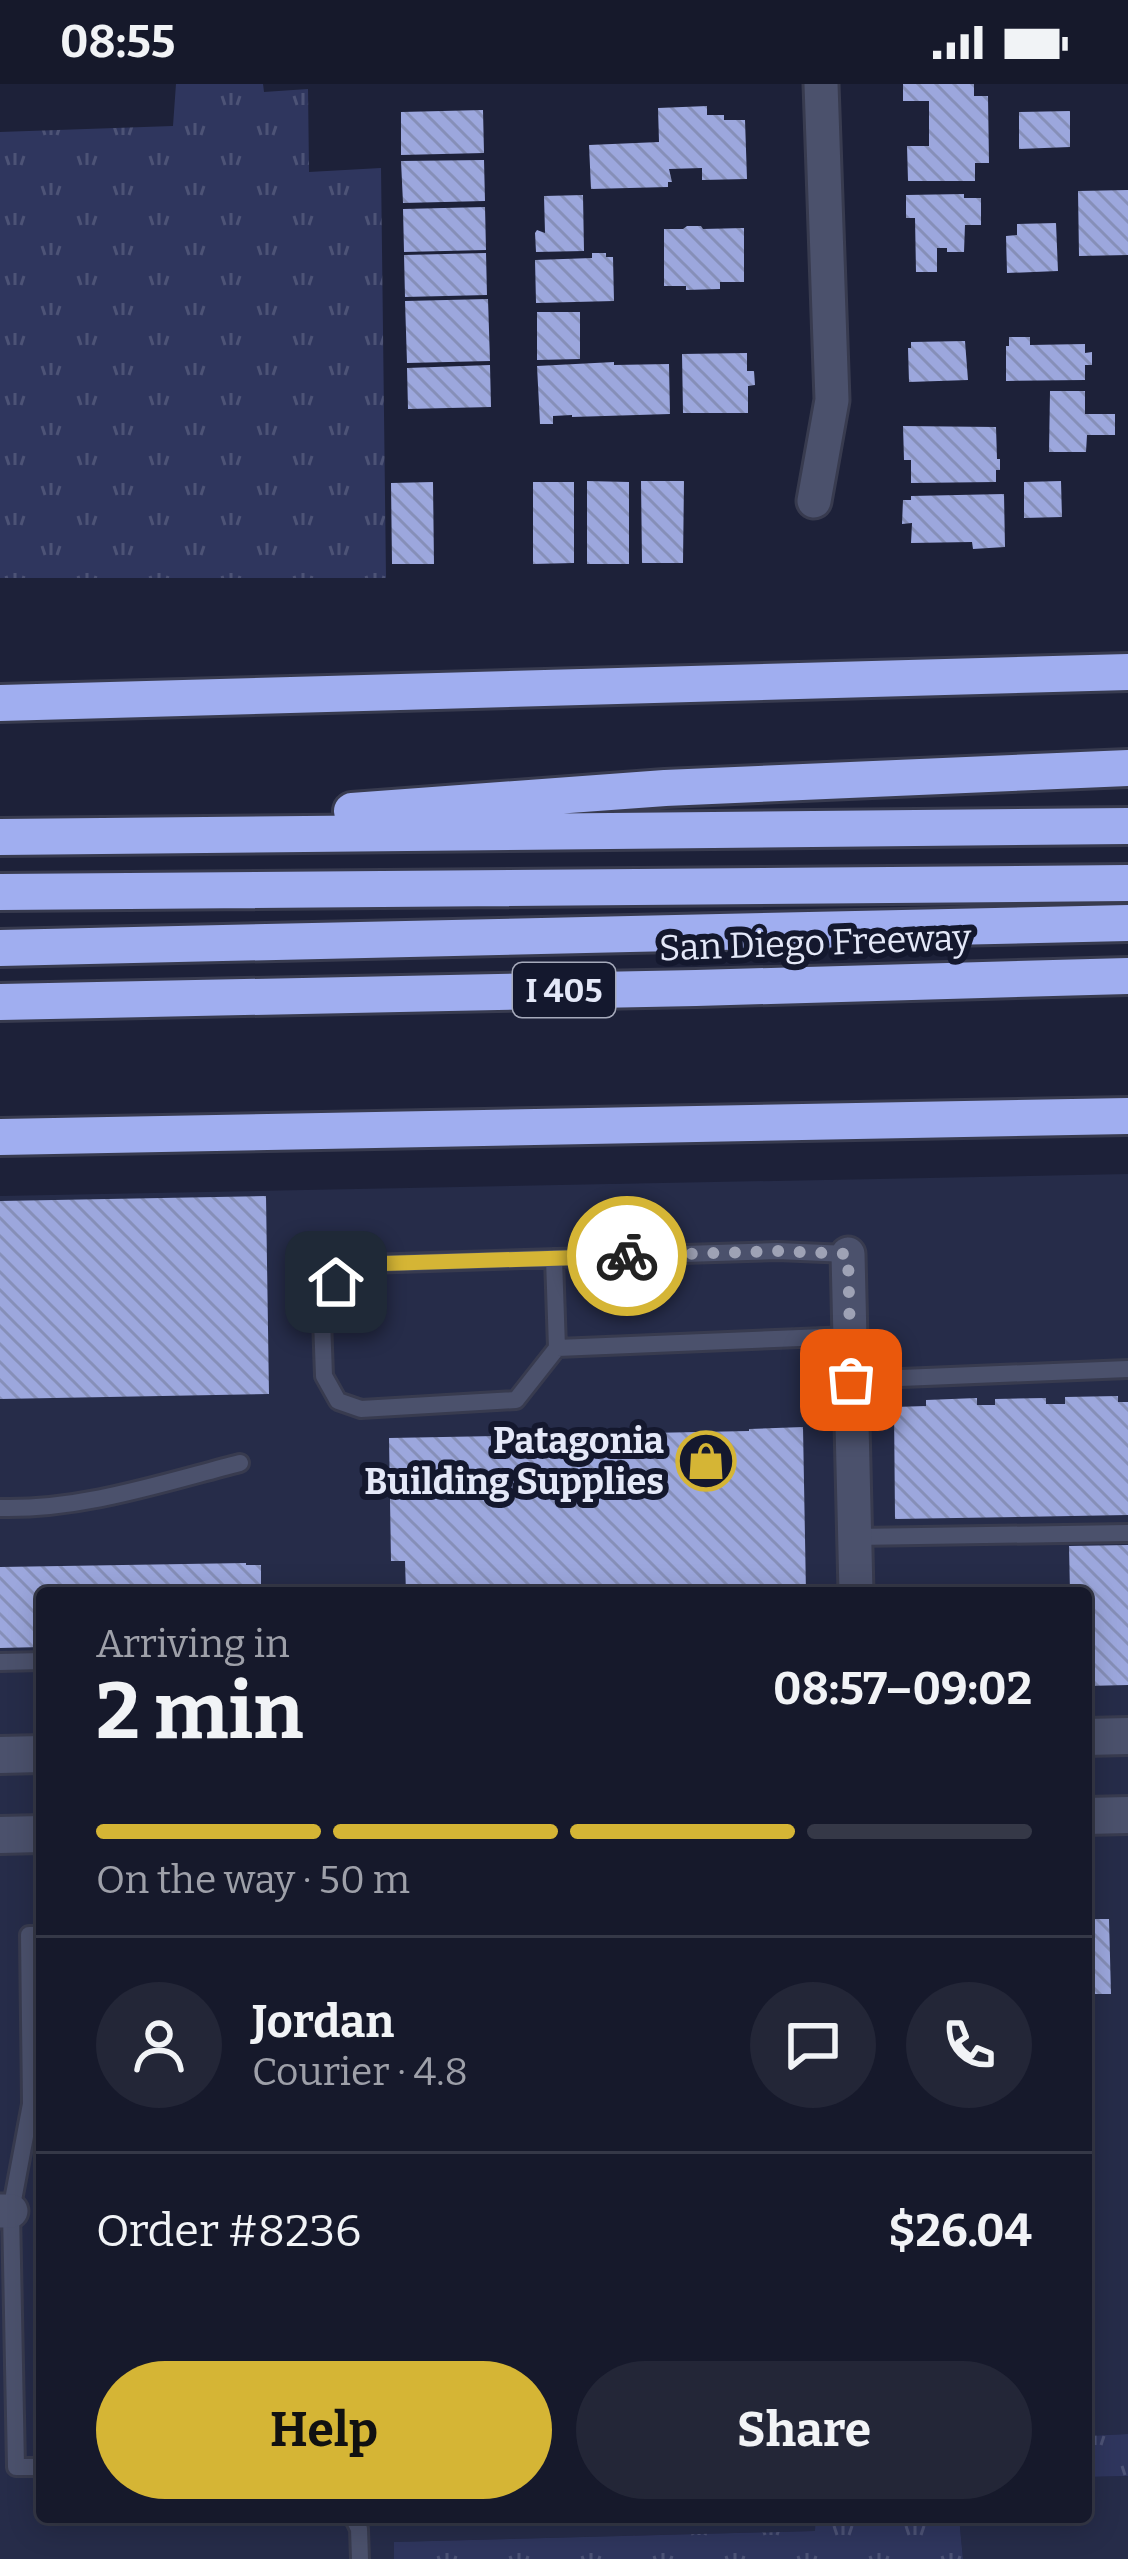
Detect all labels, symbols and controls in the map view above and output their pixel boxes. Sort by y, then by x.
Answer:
text: 08:55 [60,15,175,69]
street label: San Diego Freeway [658,916,973,970]
road number: I 405 [513,963,615,1017]
courier [567,1196,687,1316]
icon: bike [594,1223,660,1289]
pin [285,1231,387,1333]
icon: home [303,1249,369,1315]
pin [800,1329,902,1431]
icon: bag [818,1347,884,1413]
place label: Patagonia Building Supplies [364,1419,664,1504]
shop icon: Patagonia Building Supplies [675,1430,737,1492]
text: Arriving in [96,1621,290,1667]
text: 08:57–09:02 [773,1662,1032,1716]
text: 2 min [96,1665,303,1759]
text: On the way · 50 m [96,1857,410,1903]
button: person [96,1982,222,2108]
button: chat [750,1982,876,2108]
button: phone [906,1982,1032,2108]
text: Jordan [252,1995,394,2049]
text: Courier · 4.8 [252,2049,468,2095]
text: Order #8236 [96,2204,362,2258]
text: $26.04 [888,2204,1032,2258]
button: Help [96,2361,552,2499]
button: Share [576,2361,1032,2499]

